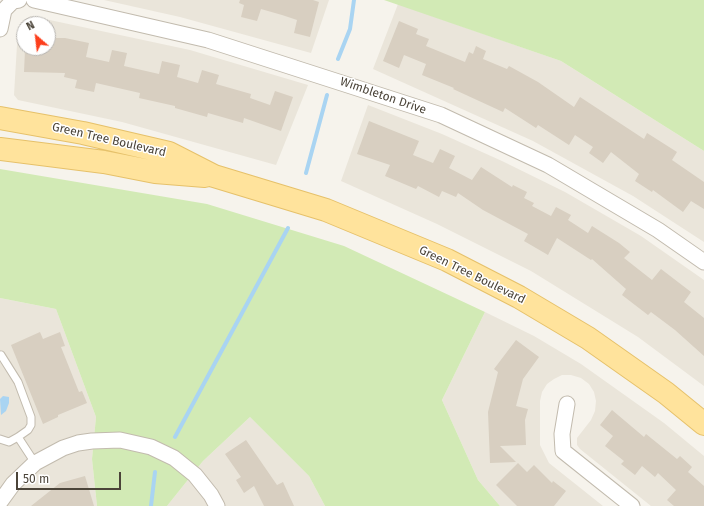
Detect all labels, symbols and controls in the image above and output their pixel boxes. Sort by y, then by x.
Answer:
north arrow [16,16,56,56]
text: N [24,18,37,33]
street label: Wimbleton Drive [338,75,428,117]
street label: Green Tree Boulevard [51,120,167,160]
street label: Green Tree Boulevard [417,243,527,307]
scale bar [18,464,123,490]
text: 50 m [23,472,49,486]

